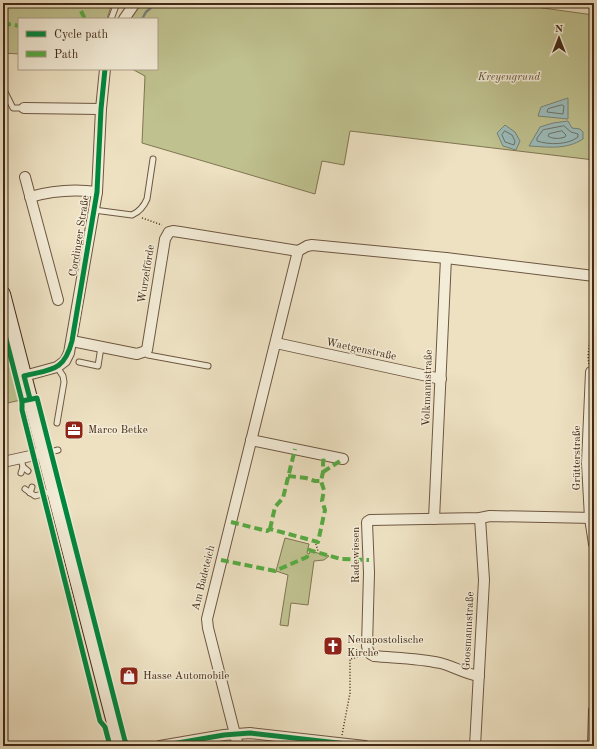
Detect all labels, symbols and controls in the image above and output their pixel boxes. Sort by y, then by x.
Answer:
legend [18,18,158,70]
north arrow [539,18,579,58]
text: N [555,24,564,35]
text: Cycle path [54,29,109,41]
text: Path [54,49,79,61]
park label: Kreyengrund [477,72,540,83]
street label: Cordinger Straße [68,195,92,277]
street label: Wurzelförde [137,244,157,304]
street label: Waetgenstraße [325,337,397,363]
street label: Volkmannstraße [421,349,435,427]
office icon: Marco Betke [63,419,85,441]
place label: Marco Betke [88,425,148,436]
street label: Grütterstraße [572,426,583,491]
street label: Radewiesen [351,527,362,583]
street label: Am Badeteich [191,544,217,612]
street label: Goosmannstraße [461,591,477,671]
church icon: Neuapostolische Kirche [322,635,344,657]
place label: Neuapostolische Kirche [347,635,424,659]
shop icon: Hasse Automobile [118,665,140,687]
place label: Hasse Automobile [143,671,229,682]

